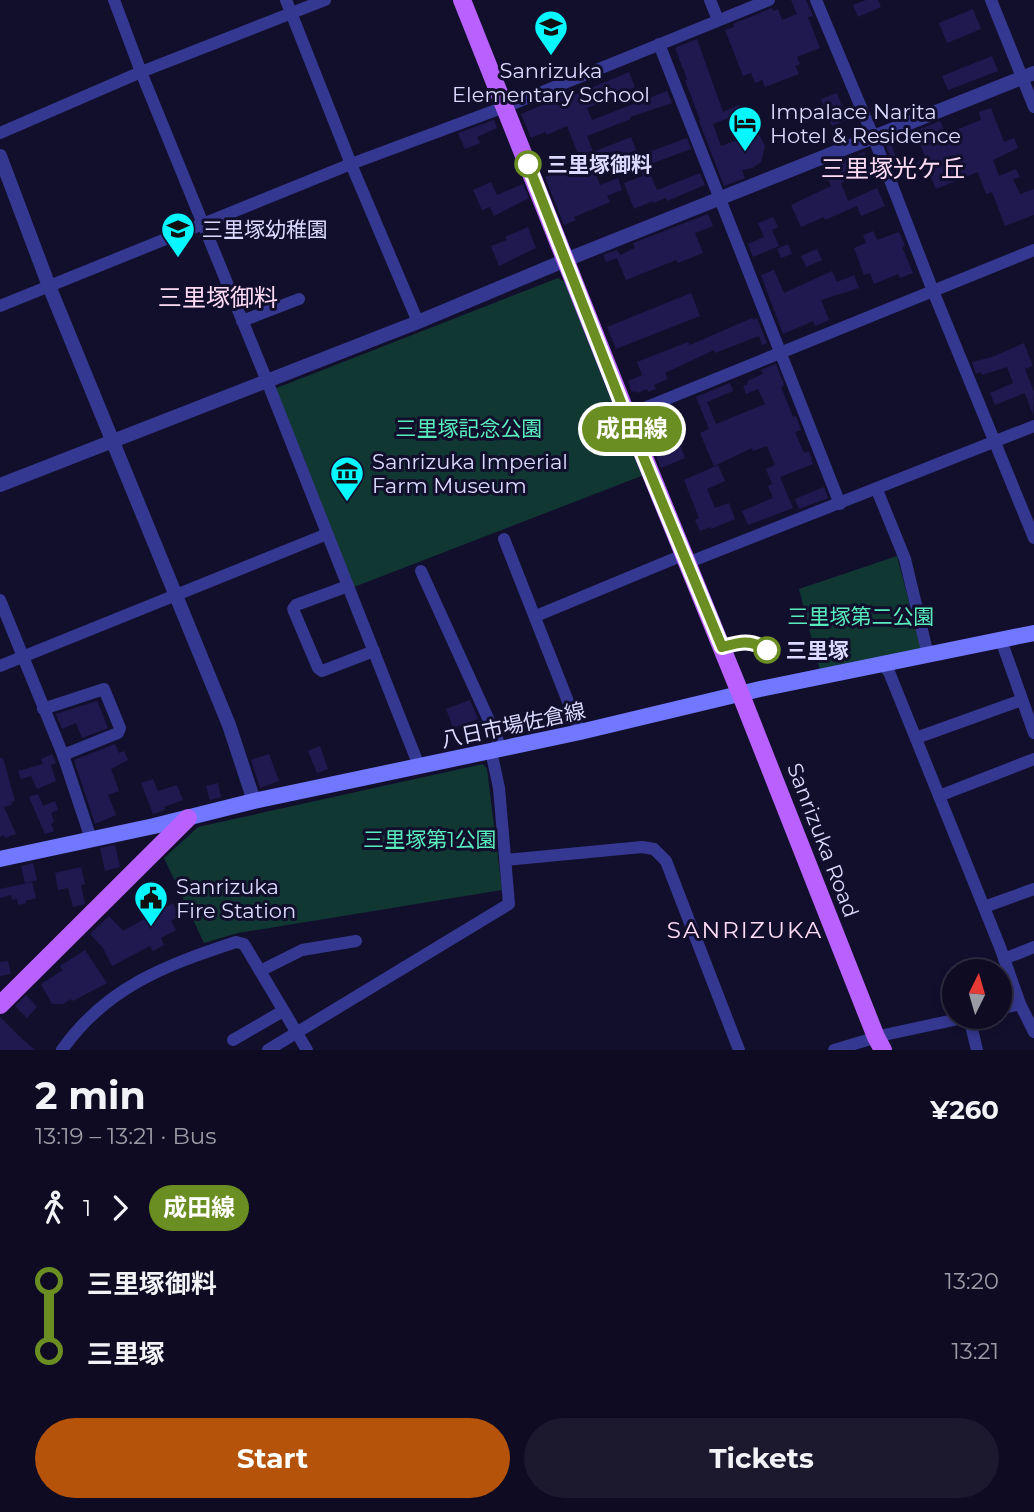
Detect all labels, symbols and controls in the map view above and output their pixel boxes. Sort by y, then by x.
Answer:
school or university icon: Sanrizuka Elementary School [532,8,570,57]
place label: Sanrizuka Elementary School [452,58,650,107]
place label: Impalace Narita Hotel & Residence [770,99,961,148]
hotel icon: Impalace Narita Hotel & Residence [726,104,764,153]
marker: 三里塚御料 [515,151,541,177]
place label: 三里塚御料 [547,152,652,177]
district label: 三里塚光ケ丘 [821,154,965,183]
school or university icon: 三里塚幼稚園 [159,210,197,259]
place label: 三里塚幼稚園 [202,217,328,242]
district label: 三里塚御料 [158,283,278,312]
line badge: 成田線 [592,406,672,452]
text: 成田線 [596,414,668,443]
park label: 三里塚記念公園 [396,416,543,441]
place label: Sanrizuka Imperial Farm Museum [372,449,568,498]
museum icon: Sanrizuka Imperial Farm Museum [328,454,366,503]
park label: 三里塚第二公園 [788,604,935,629]
marker: 三里塚 [754,637,780,663]
place label: 三里塚 [786,638,849,663]
street label: 八日市場佐倉線 [439,697,587,753]
street label: Sanrizuka Road [782,759,864,921]
park label: 三里塚第1公園 [363,827,497,852]
place label: Sanrizuka Fire Station [176,874,296,923]
public building icon: Sanrizuka Fire Station [132,879,170,928]
district label: SANRIZUKA [667,916,823,944]
north arrow [942,959,1012,1029]
map controls [942,959,1012,1029]
text: 2 min [35,1072,146,1119]
text: ¥260 [930,1094,999,1126]
text: 13:19 – 13:21 · Bus [35,1122,216,1150]
icon: walk [35,1189,73,1227]
icon: forward [101,1189,139,1227]
text: 成田線 [163,1193,235,1222]
text: 1 [83,1194,91,1222]
text: 13:20 [945,1267,999,1295]
text: 三里塚御料 [87,1268,217,1300]
text: 13:21 [951,1337,999,1365]
text: 三里塚 [87,1338,165,1370]
button: Start [35,1418,510,1498]
button: Tickets [524,1418,999,1498]

